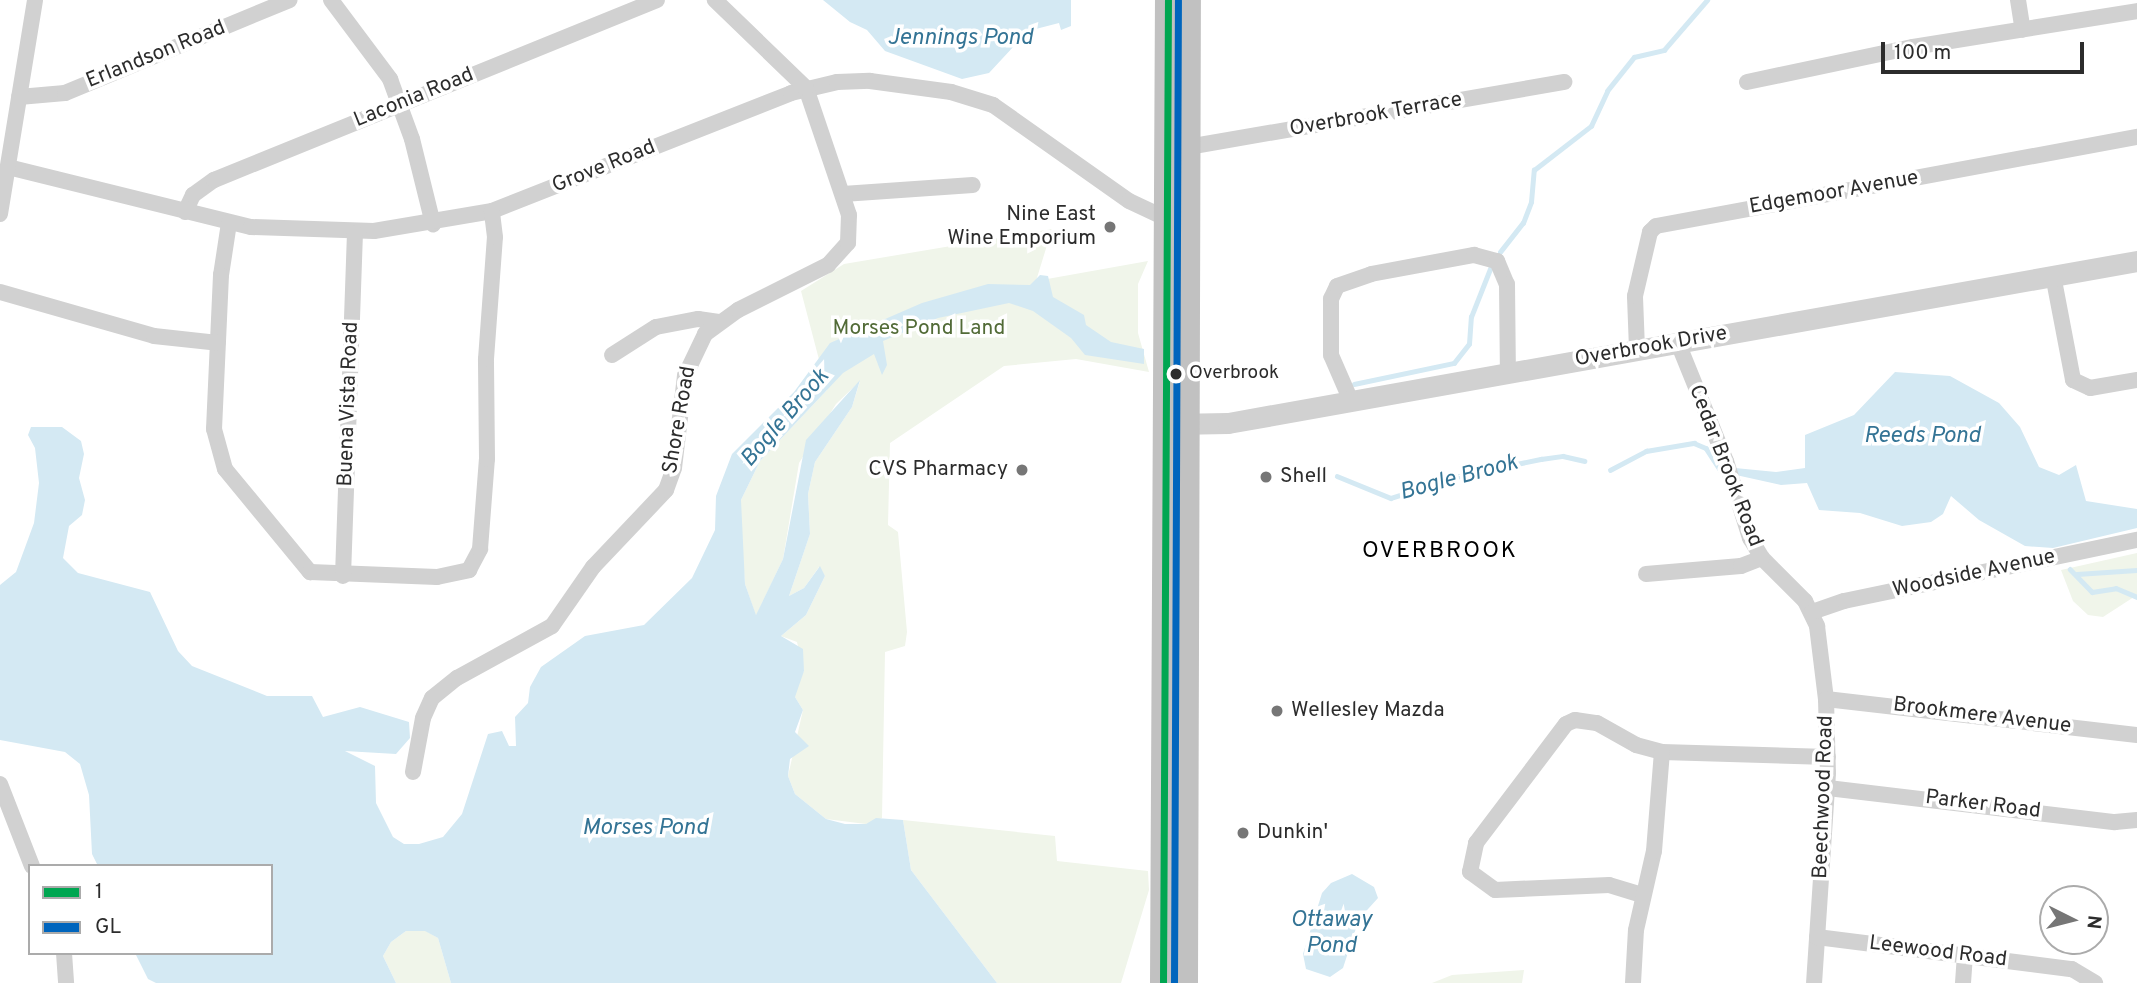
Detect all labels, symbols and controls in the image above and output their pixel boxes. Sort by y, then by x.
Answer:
street label: Erlandson Road [83,16,229,94]
water label: Jennings Pond [887,25,1033,53]
scale bar [1885,28,2088,72]
text: 100 m [1894,40,1951,67]
street label: Laconia Road [350,63,478,133]
street label: Overbrook Terrace [1287,87,1465,143]
street label: Grove Road [549,135,659,199]
street label: Edgemoor Avenue [1747,166,1921,220]
place label: Nine East Wine Emporium [947,202,1096,252]
marker: Nine East Wine Emporium [1102,219,1118,235]
park label: Morses Pond Land [833,316,1005,342]
street label: Buena Vista Road [334,321,364,487]
street label: Overbrook Drive [1573,321,1729,373]
place label: Overbrook [1189,363,1279,385]
street label: Shore Road [658,364,702,476]
water label: Bogle Brook [736,364,836,474]
marker: Overbrook [1169,367,1183,381]
street label: Cedar Brook Road [1683,381,1767,551]
water label: Reeds Pond [1864,423,1980,451]
water label: Bogle Brook [1397,450,1521,508]
place label: CVS Pharmacy [868,457,1008,483]
marker: CVS Pharmacy [1014,462,1030,478]
place label: Shell [1280,464,1327,490]
marker: Shell [1258,469,1274,485]
district label: OVERBROOK [1363,538,1517,566]
street label: Woodside Avenue [1890,544,2058,604]
street label: Brookmere Avenue [1891,693,2073,739]
place label: Wellesley Mazda [1291,698,1444,724]
marker: Wellesley Mazda [1269,703,1285,719]
street label: Beechwood Road [1809,715,1839,879]
street label: Parker Road [1924,785,2042,825]
water label: Morses Pond [582,815,708,843]
place label: Dunkin' [1257,820,1328,846]
marker: Dunkin' [1235,825,1251,841]
legend [28,864,273,955]
text: 1 [95,879,103,906]
north arrow [2039,885,2109,955]
water label: Ottaway Pond [1290,907,1372,961]
text: GL [95,914,121,941]
text: N [2080,914,2106,930]
street label: Leewood Road [1868,931,2008,973]

